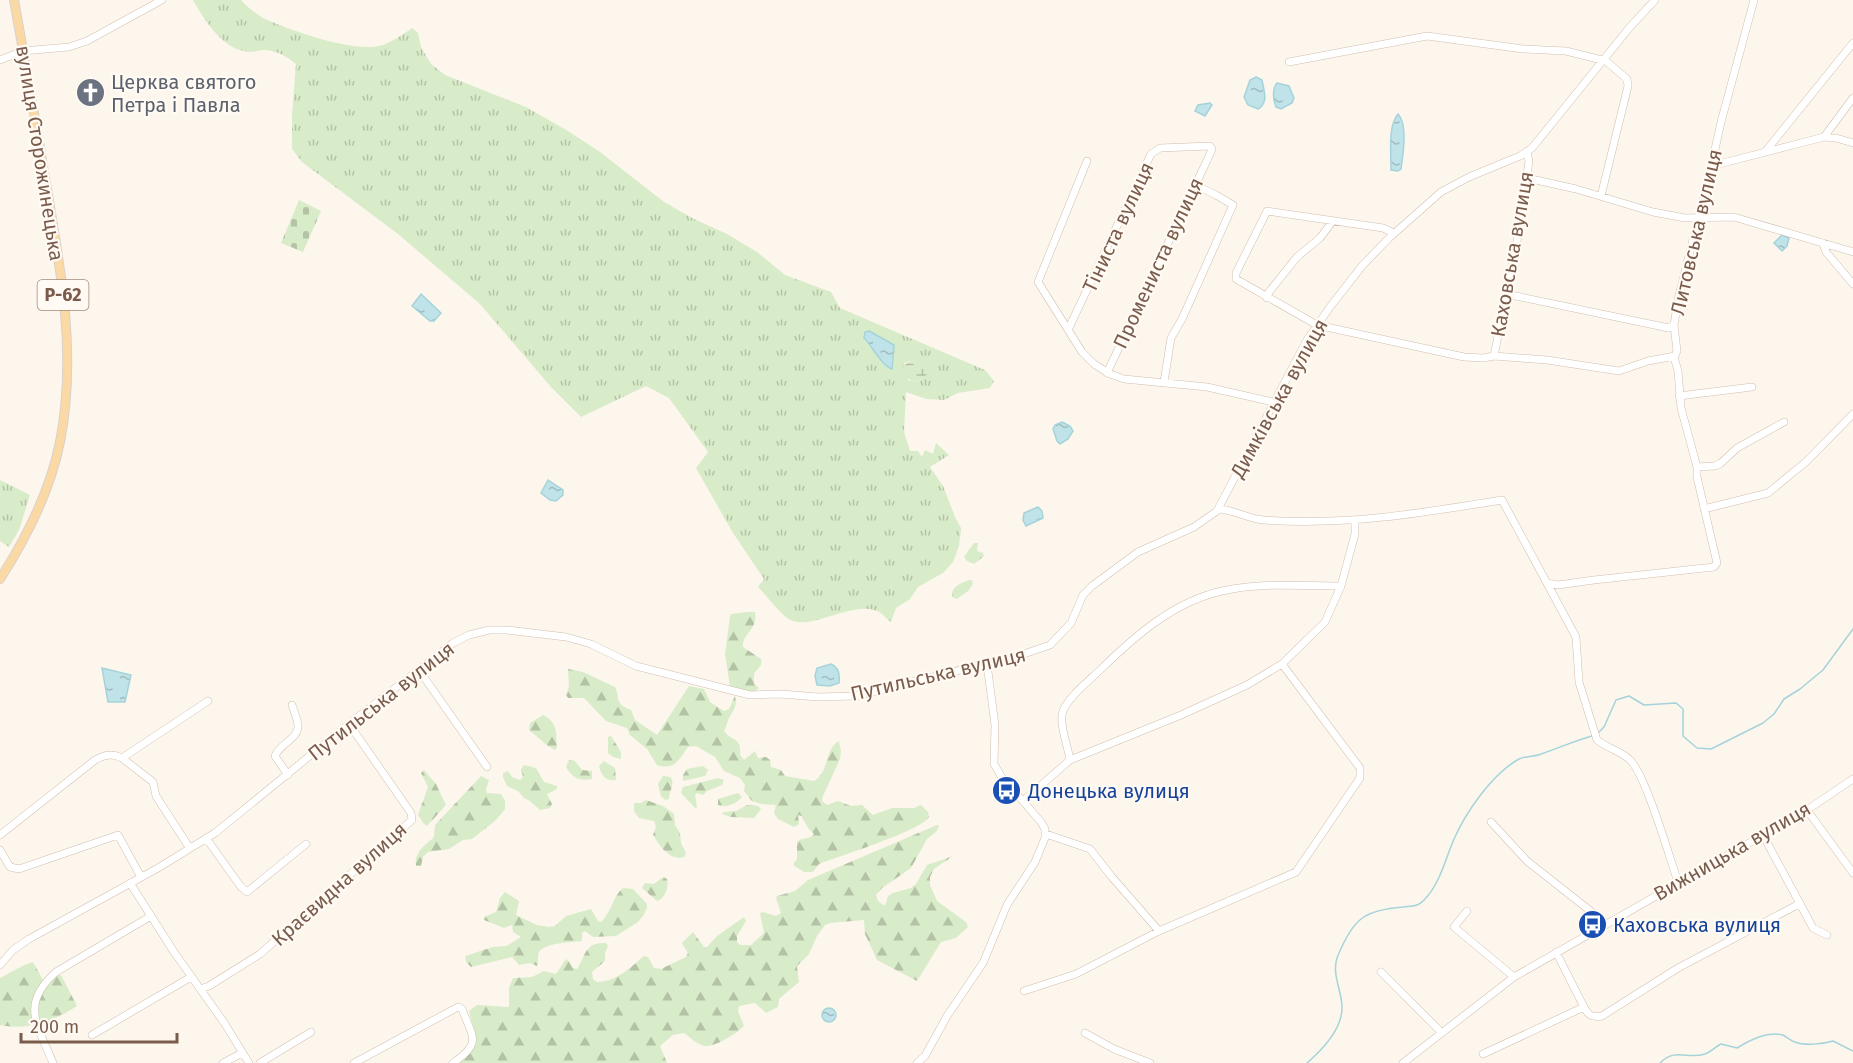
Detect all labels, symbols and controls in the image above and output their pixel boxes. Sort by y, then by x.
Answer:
street label: вулиця Сторожинецька [11,43,69,263]
place label: Церква святого Петра і Павла [111,70,257,117]
church icon: Церква святого Петра і Павла [74,77,106,109]
street label: Литовська вулиця [1665,147,1727,317]
street label: Тіниста вулиця [1077,158,1159,296]
street label: Каховська вулиця [1486,169,1538,339]
street label: Промениста вулиця [1108,174,1208,352]
road number: Р-62 [38,280,88,310]
street label: Димківська вулиця [1225,314,1333,482]
street label: Путильська вулиця [303,636,459,766]
street label: Путильська вулиця [848,642,1028,706]
bus stop icon: Донецька вулиця [991,775,1023,807]
place label: Донецька вулиця [1027,779,1190,803]
street label: Вижницька вулиця [1649,796,1815,906]
street label: Краєвидна вулиця [267,817,411,951]
bus stop icon: Каховська вулиця [1576,909,1608,941]
place label: Каховська вулиця [1613,913,1781,937]
scale bar [21,1006,177,1044]
text: 200 m [30,1016,79,1038]

